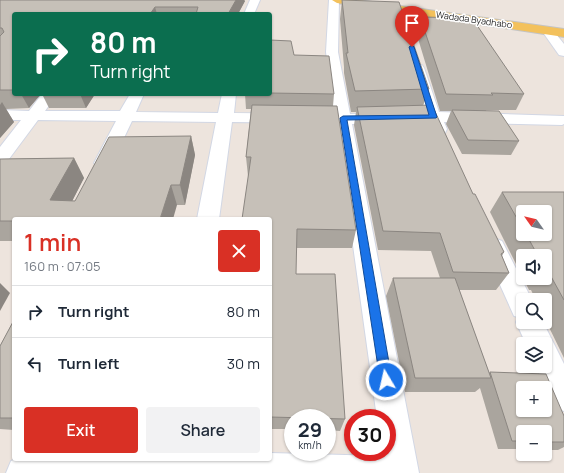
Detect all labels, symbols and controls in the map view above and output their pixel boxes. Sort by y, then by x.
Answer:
pin [395,6,429,47]
street label: Wadada Byadhabo [435,8,513,31]
icon: arrive [401,12,423,34]
text: 80 m [90,23,156,61]
icon: right [24,28,76,80]
text: Turn right [90,59,171,83]
north arrow [516,205,552,241]
map controls [516,205,552,461]
text: 1 min [24,225,81,258]
button: close [218,230,260,272]
button: sound [516,249,552,285]
text: 160 m · 07:05 [24,257,101,275]
button: search [516,293,552,329]
icon: right [24,301,46,323]
text: Turn right [58,301,129,322]
text: 80 m [226,301,260,322]
button: layers [516,337,552,373]
icon: left [24,353,46,375]
text: Turn left [58,353,120,374]
text: 30 m [227,353,260,374]
position arrow [365,359,407,401]
button: + [516,381,552,417]
button: Exit [24,407,138,453]
button: Share [146,407,260,453]
speed limit sign: 30 [344,409,396,461]
text: 29 [298,416,322,443]
button: − [516,425,552,461]
text: km/h [298,438,322,452]

